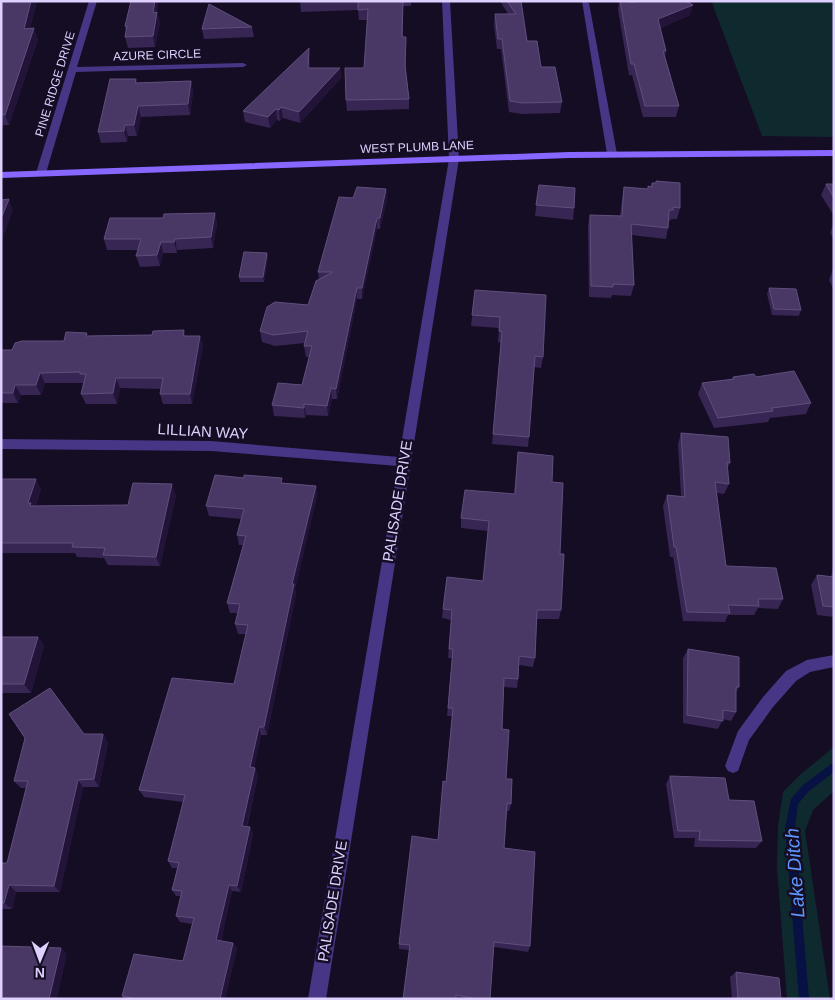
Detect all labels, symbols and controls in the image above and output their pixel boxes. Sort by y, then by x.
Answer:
street label: PINE RIDGE DRIVE [32,30,78,138]
street label: AZURE CIRCLE [113,46,201,64]
street label: WEST PLUMB LANE [360,138,474,156]
street label: LILLIAN WAY [157,420,249,442]
street label: PALISADE DRIVE [379,439,415,563]
water label: Lake Ditch [781,827,809,919]
street label: PALISADE DRIVE [314,839,350,963]
north arrow [15,935,65,985]
text: N [35,965,45,981]

